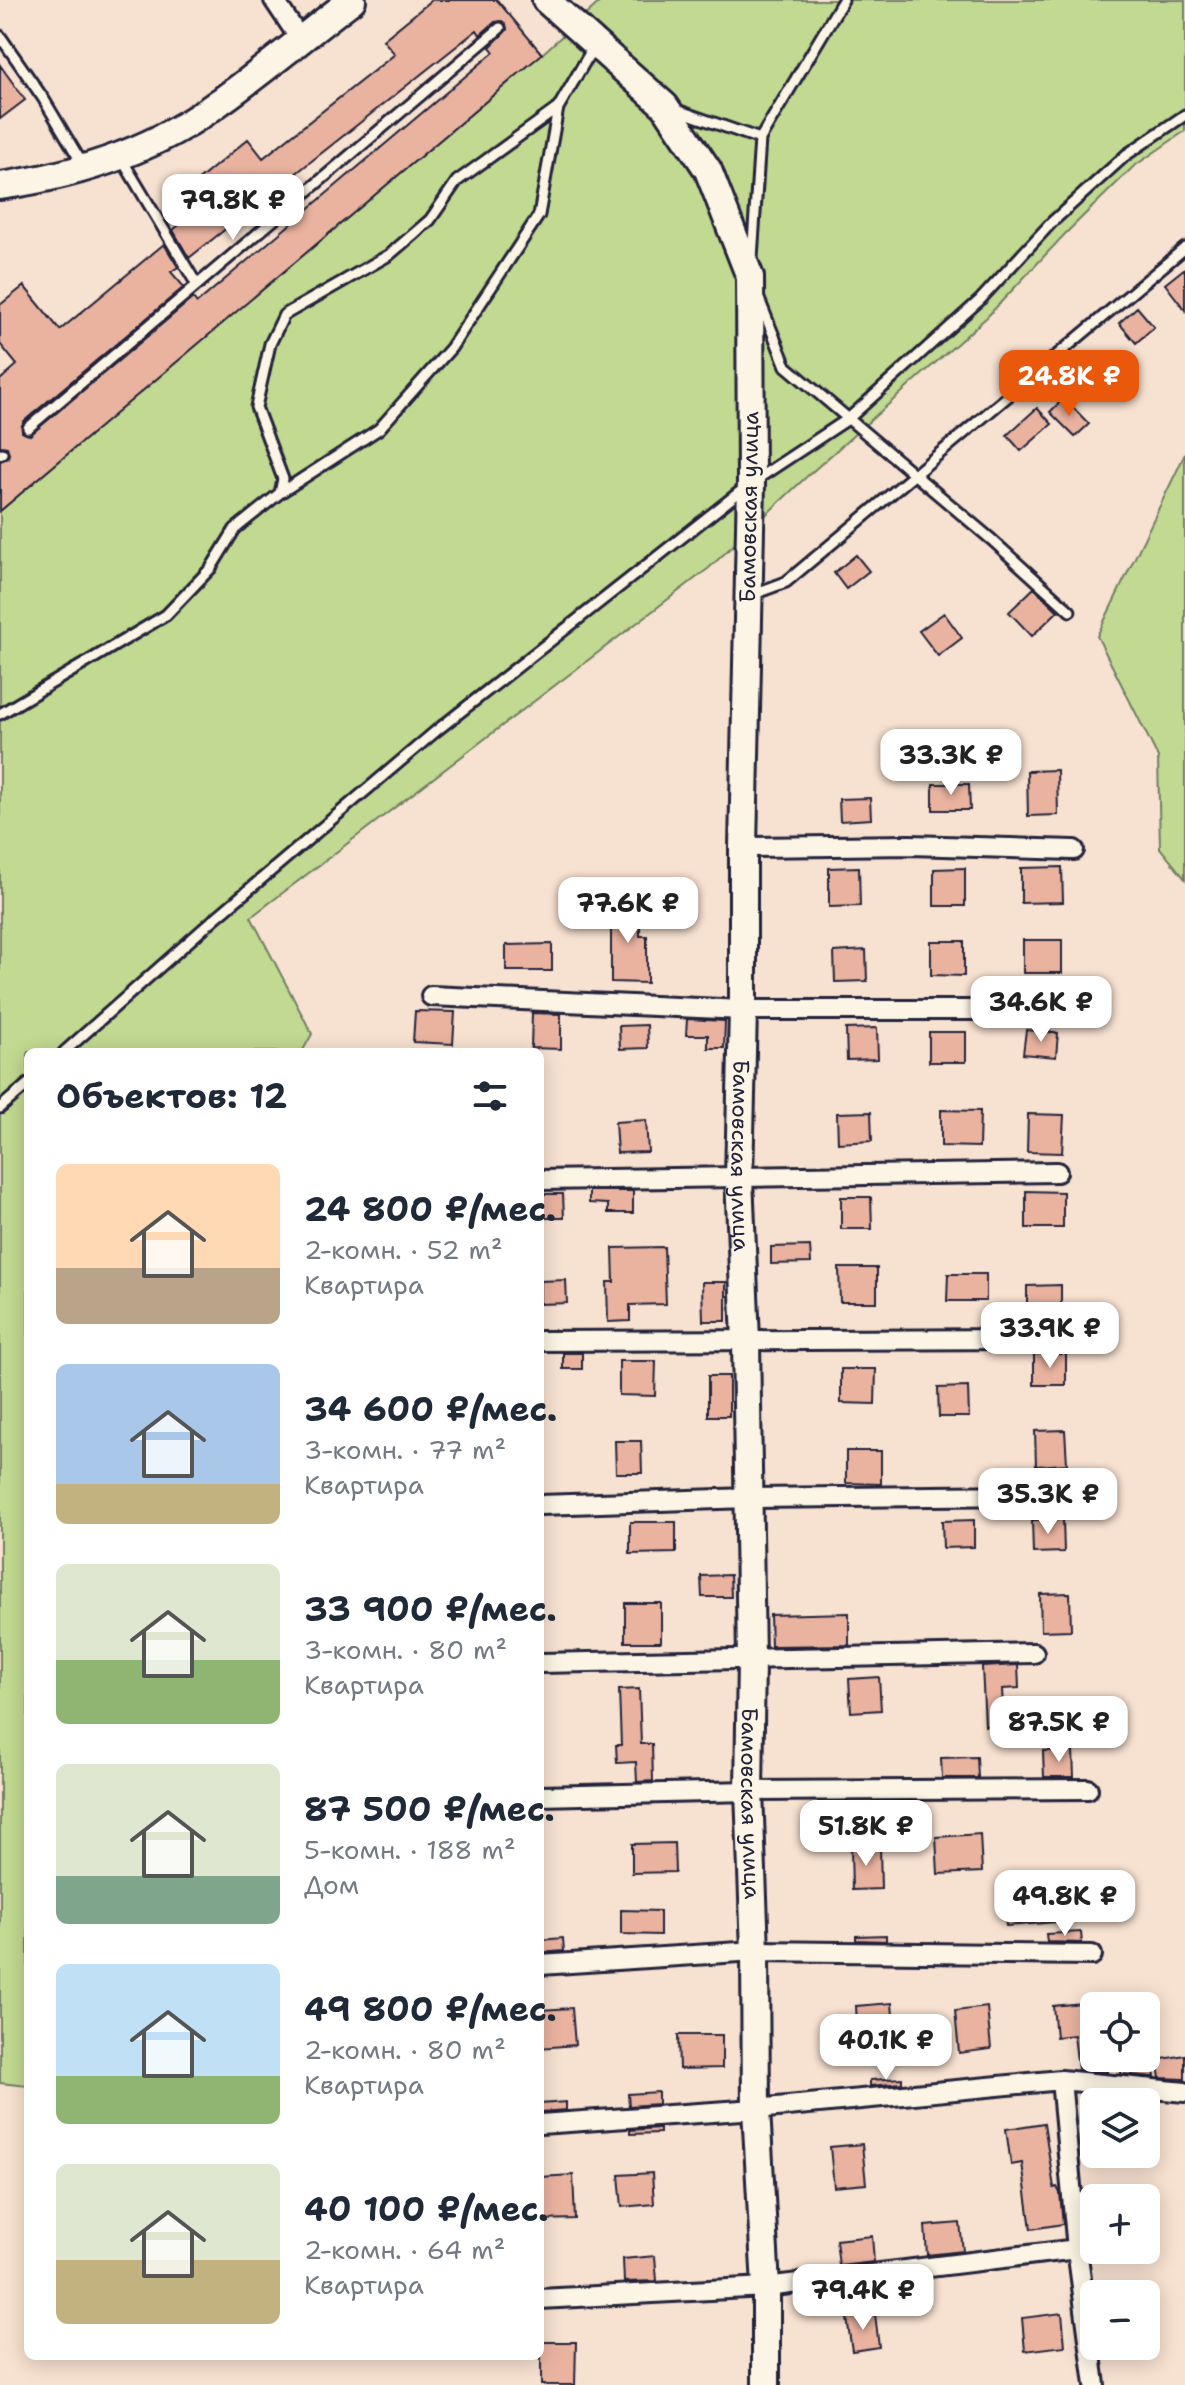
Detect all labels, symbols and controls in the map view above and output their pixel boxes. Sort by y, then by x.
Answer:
pin: 79.8K ₽ [159,174,307,242]
text: 79.8K ₽ [180,182,286,217]
pin: 24.8K ₽ [995,350,1143,418]
text: 24.8K ₽ [1017,358,1121,393]
street label: Бамовская улица [733,411,765,603]
pin: 33.3K ₽ [877,729,1025,797]
text: 33.3K ₽ [898,737,1004,772]
pin: 77.6K ₽ [554,877,702,945]
text: 77.6K ₽ [576,885,680,920]
pin: 34.6K ₽ [967,976,1115,1044]
text: 34.6K ₽ [989,984,1093,1019]
street label: Бамовская улица [724,1059,757,1252]
text: Объектов: 12 [56,1073,287,1119]
icon: filters [468,1074,512,1118]
text: 24 800 ₽/мес. [304,1186,556,1232]
icon: home [120,1196,216,1292]
text: 2-комн. · 52 m² [304,1232,503,1267]
text: Квартира [304,1267,424,1302]
pin: 33.9K ₽ [976,1302,1124,1370]
text: 33.9K ₽ [999,1310,1101,1345]
text: 34 600 ₽/мес. [304,1386,557,1432]
icon: home [120,1396,216,1492]
text: 3-комн. · 77 m² [304,1432,506,1467]
text: Квартира [304,1467,424,1502]
pin: 35.3K ₽ [974,1468,1122,1536]
text: 35.3K ₽ [996,1476,1100,1511]
text: 33 900 ₽/мес. [304,1586,557,1632]
icon: home [120,1596,216,1692]
text: 3-комн. · 80 m² [304,1632,507,1667]
text: Квартира [304,1667,424,1702]
pin: 87.5K ₽ [985,1696,1133,1764]
text: 87.5K ₽ [1008,1704,1110,1739]
street label: Бамовская улица [734,1707,768,1900]
text: 87 500 ₽/мес. [304,1786,555,1832]
icon: home [120,1796,216,1892]
pin: 51.8K ₽ [792,1800,940,1868]
text: 51.8K ₽ [818,1808,914,1843]
text: 5-комн. · 188 m² [304,1832,516,1867]
text: Дом [304,1867,359,1902]
pin: 49.8K ₽ [991,1870,1139,1938]
text: 49.8K ₽ [1012,1878,1118,1913]
text: 49 800 ₽/мес. [304,1986,557,2032]
map controls [1080,1992,1160,2360]
button: locate [1080,1992,1160,2072]
icon: home [120,1996,216,2092]
pin: 40.1K ₽ [812,2014,960,2082]
text: 40.1K ₽ [838,2022,934,2057]
text: 2-комн. · 80 m² [304,2032,506,2067]
text: Квартира [304,2067,424,2102]
button: layers [1080,2088,1160,2168]
button: + [1080,2184,1160,2264]
text: 40 100 ₽/мес. [304,2186,549,2232]
icon: home [120,2196,216,2292]
text: 2-комн. · 64 m² [304,2232,506,2267]
pin: 79.4K ₽ [789,2264,937,2332]
text: Квартира [304,2267,424,2302]
text: 79.4K ₽ [811,2272,915,2307]
button: − [1080,2280,1160,2360]

